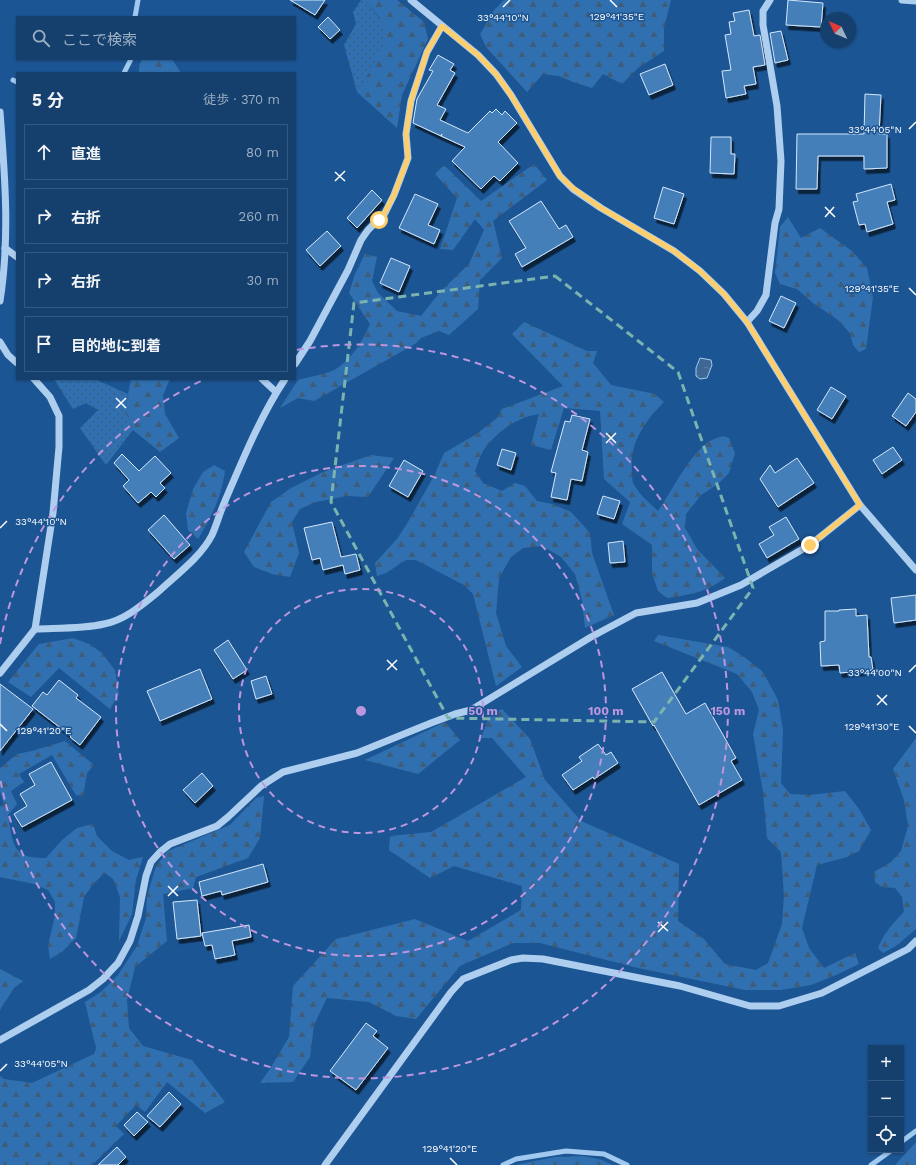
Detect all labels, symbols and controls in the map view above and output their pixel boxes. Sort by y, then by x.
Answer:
text: 129°41'35"E [590,11,644,22]
text: 33°44'10"N [477,12,529,23]
north arrow [820,12,856,48]
search box [16,16,296,60]
icon: search [30,27,52,49]
text: ここで検索 [62,31,137,49]
text: 5 分 [32,90,64,110]
text: 徒歩 · 370 m [203,92,280,107]
text: 33°44'05"N [848,124,902,135]
icon: ahead [33,141,55,163]
text: 直進 [71,145,101,163]
text: 80 m [246,145,279,160]
icon: right [33,205,55,227]
text: 右折 [71,209,101,227]
text: 260 m [239,209,279,224]
route start [370,211,388,229]
icon: right [33,269,55,291]
text: 右折 [71,273,101,291]
text: 30 m [247,273,279,288]
text: 129°41'35"E [845,283,899,294]
icon: arrive [33,333,55,355]
text: 目的地に到着 [71,337,161,355]
text: 33°44'10"N [15,516,67,527]
route end [801,536,819,554]
text: 33°44'00"N [848,667,902,678]
centre of rings [354,704,368,718]
text: 50 m [468,704,498,718]
text: 100 m [588,704,624,718]
text: 150 m [711,704,745,718]
text: 129°41'30"E [845,721,899,732]
text: 129°41'20"E [17,725,71,736]
map controls [868,1045,904,1153]
button: + [868,1045,904,1081]
text: 33°44'05"N [14,1058,68,1069]
button: − [868,1081,904,1117]
button: locate [868,1117,904,1153]
text: 129°41'20"E [423,1143,477,1154]

